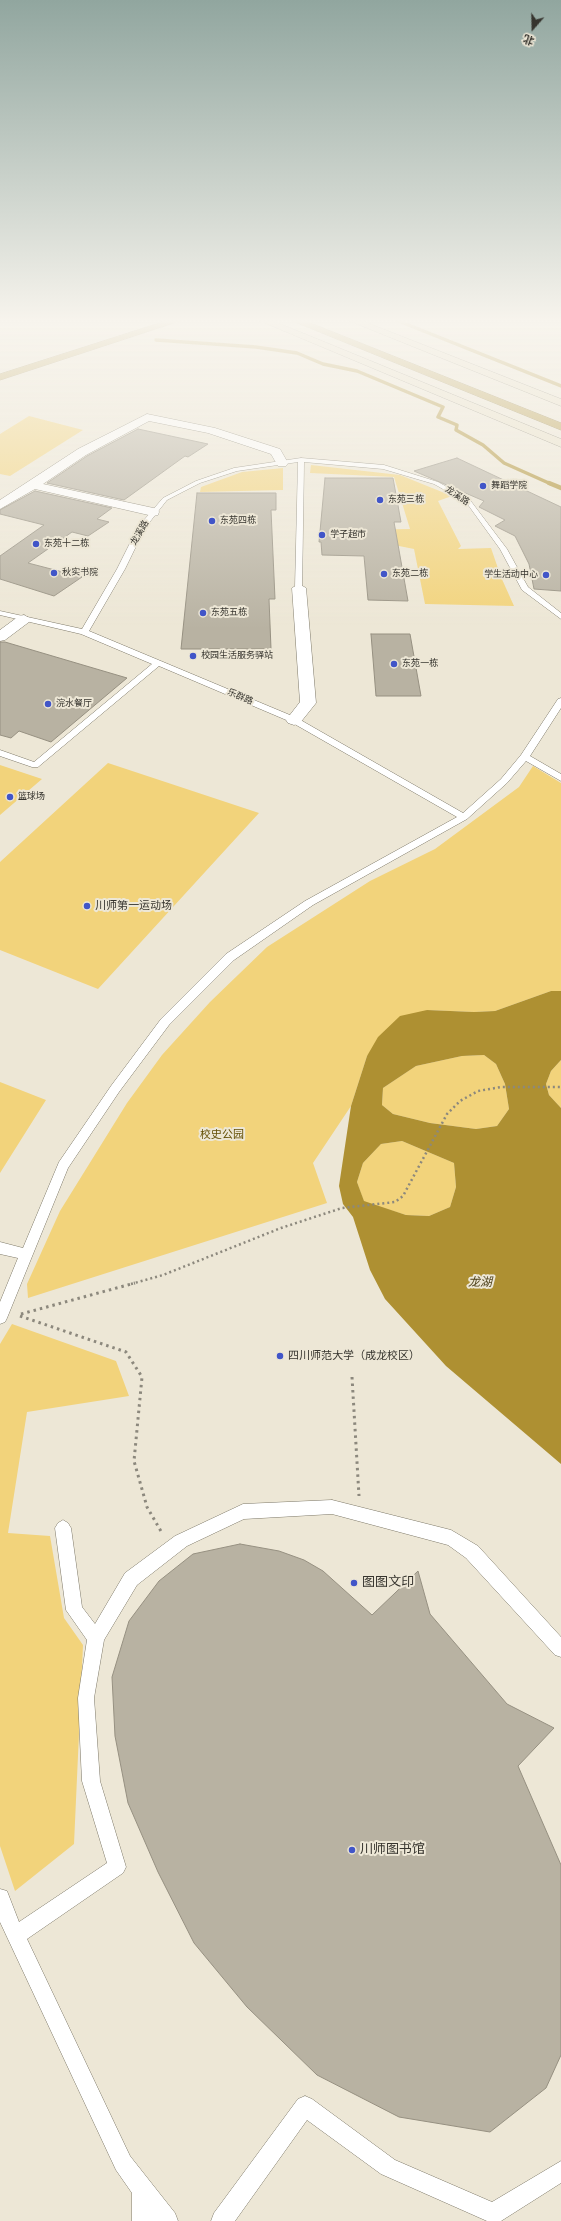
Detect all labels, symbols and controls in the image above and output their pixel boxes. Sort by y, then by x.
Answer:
north arrow [513,8,553,48]
text: 北 [521,32,536,48]
marker: 舞蹈学院 [478,481,488,491]
place label: 舞蹈学院 [491,481,527,491]
street label: 龙溪路 [443,484,471,508]
marker: 东苑三栋 [375,495,385,505]
place label: 东苑三栋 [388,495,424,505]
marker: 东苑四栋 [207,516,217,526]
place label: 东苑四栋 [220,516,256,526]
street label: 龙溪路 [129,519,151,547]
marker: 学子超市 [317,530,327,540]
place label: 学子超市 [330,530,366,540]
marker: 东苑十二栋 [31,539,41,549]
place label: 东苑十二栋 [44,539,89,549]
marker: 秋实书院 [49,568,59,578]
place label: 秋实书院 [62,568,98,578]
marker: 东苑二栋 [379,569,389,579]
place label: 东苑二栋 [392,569,428,579]
place label: 学生活动中心 [484,570,538,580]
marker: 学生活动中心 [541,570,551,580]
marker: 东苑五栋 [198,608,208,618]
place label: 东苑五栋 [211,608,247,618]
marker: 校园生活服务驿站 [188,651,198,661]
place label: 校园生活服务驿站 [201,651,273,661]
marker: 东苑一栋 [389,659,399,669]
place label: 东苑一栋 [402,659,438,669]
street label: 乐群路 [225,687,255,707]
marker: 浣水餐厅 [43,699,53,709]
place label: 浣水餐厅 [56,699,92,709]
marker: 篮球场 [5,792,15,802]
place label: 篮球场 [18,792,45,802]
place label: 川师第一运动场 [95,899,172,913]
marker: 川师第一运动场 [82,901,92,911]
park label: 校史公园 [200,1128,244,1142]
water label: 龙湖 [468,1276,492,1290]
place label: 四川师范大学（成龙校区） [288,1349,420,1363]
marker: 四川师范大学（成龙校区） [275,1351,285,1361]
place label: 图图文印 [362,1575,414,1591]
marker: 图图文印 [349,1578,359,1588]
place label: 川师图书馆 [360,1842,425,1858]
marker: 川师图书馆 [347,1845,357,1855]

